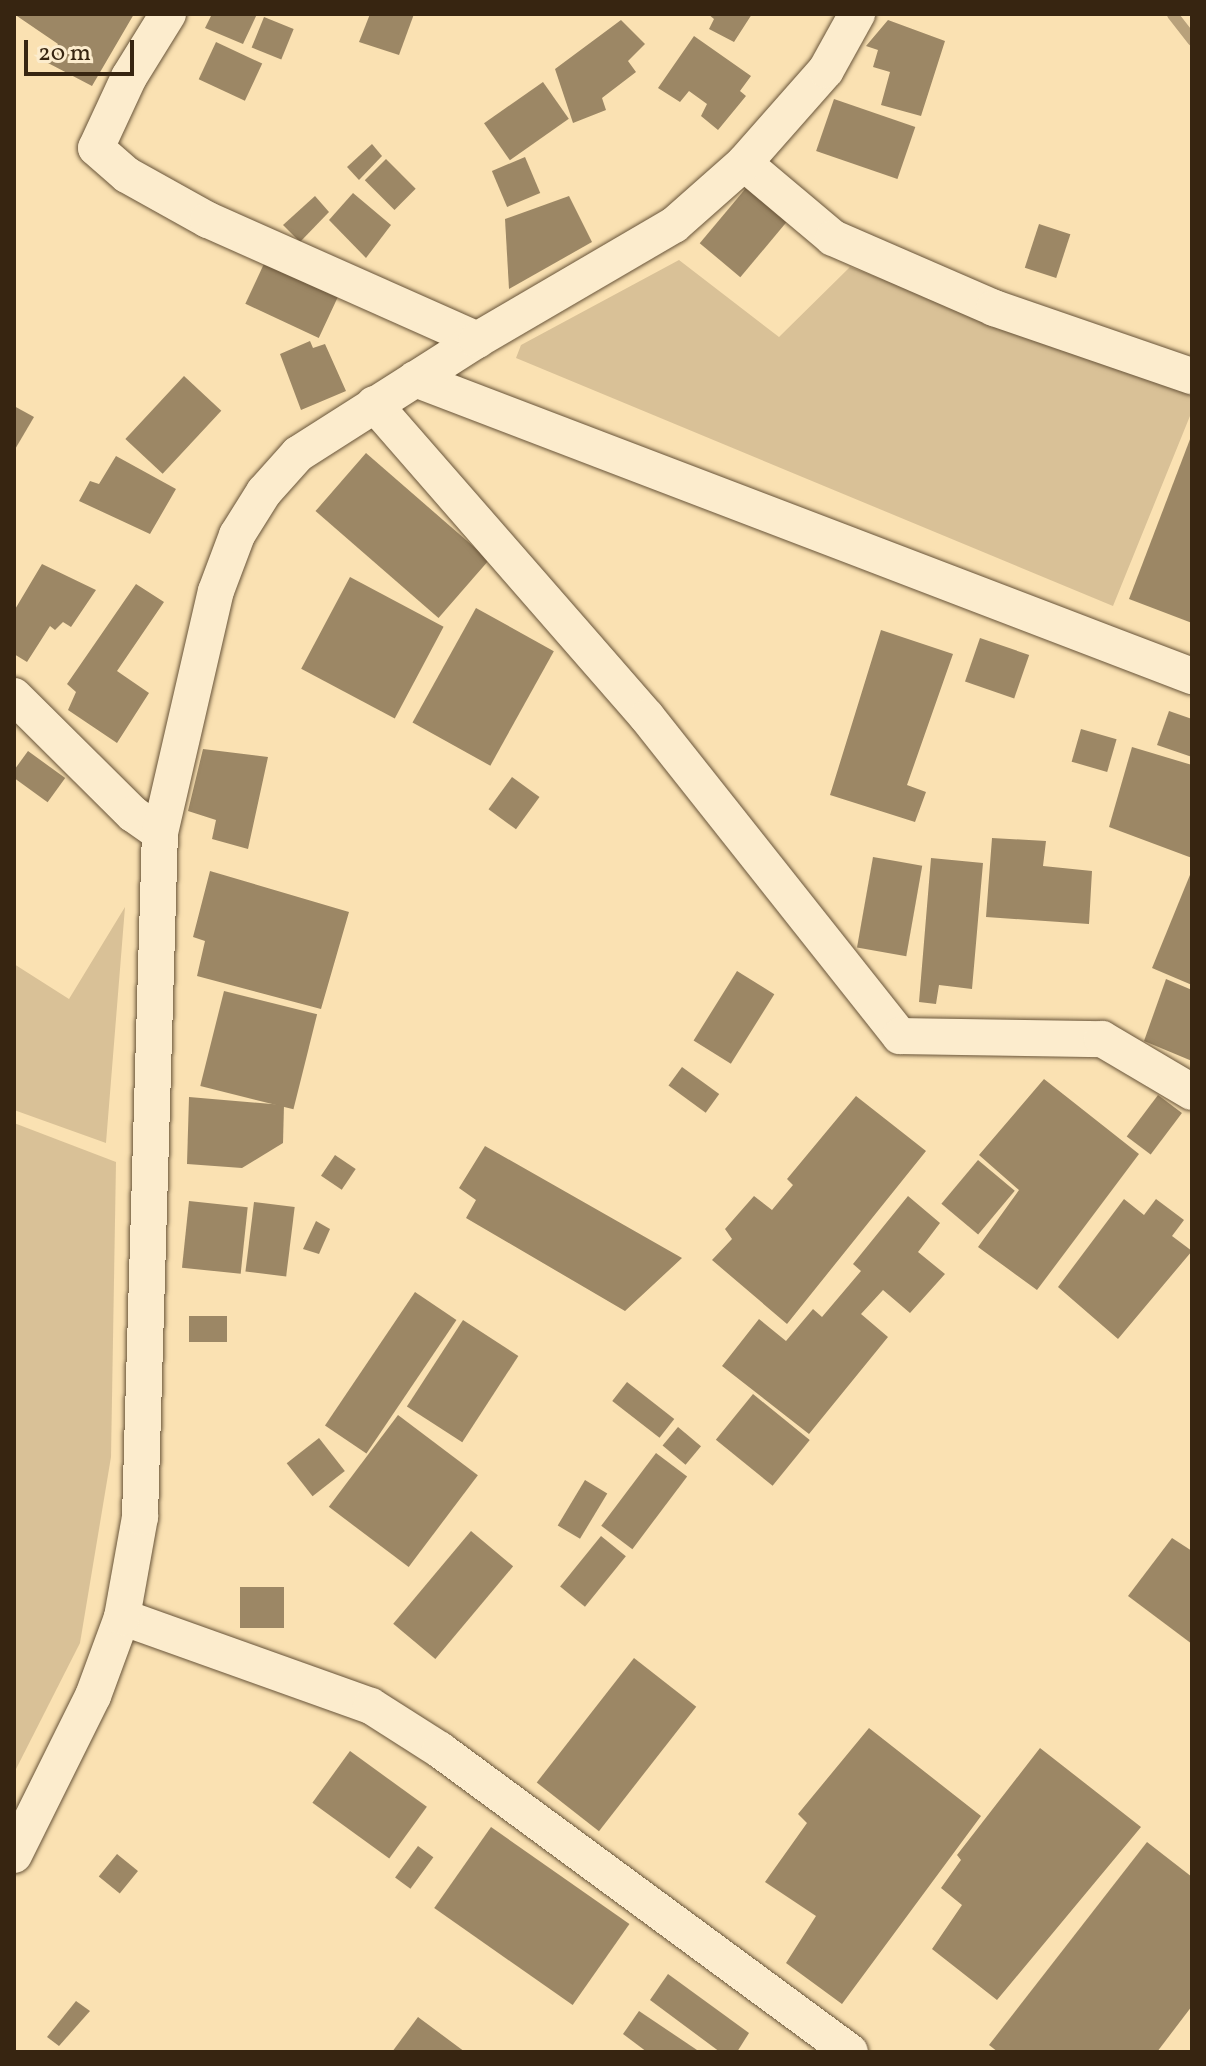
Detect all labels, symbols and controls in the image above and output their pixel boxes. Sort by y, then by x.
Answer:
scale bar [28,24,138,74]
text: 20 m [38,37,91,71]

